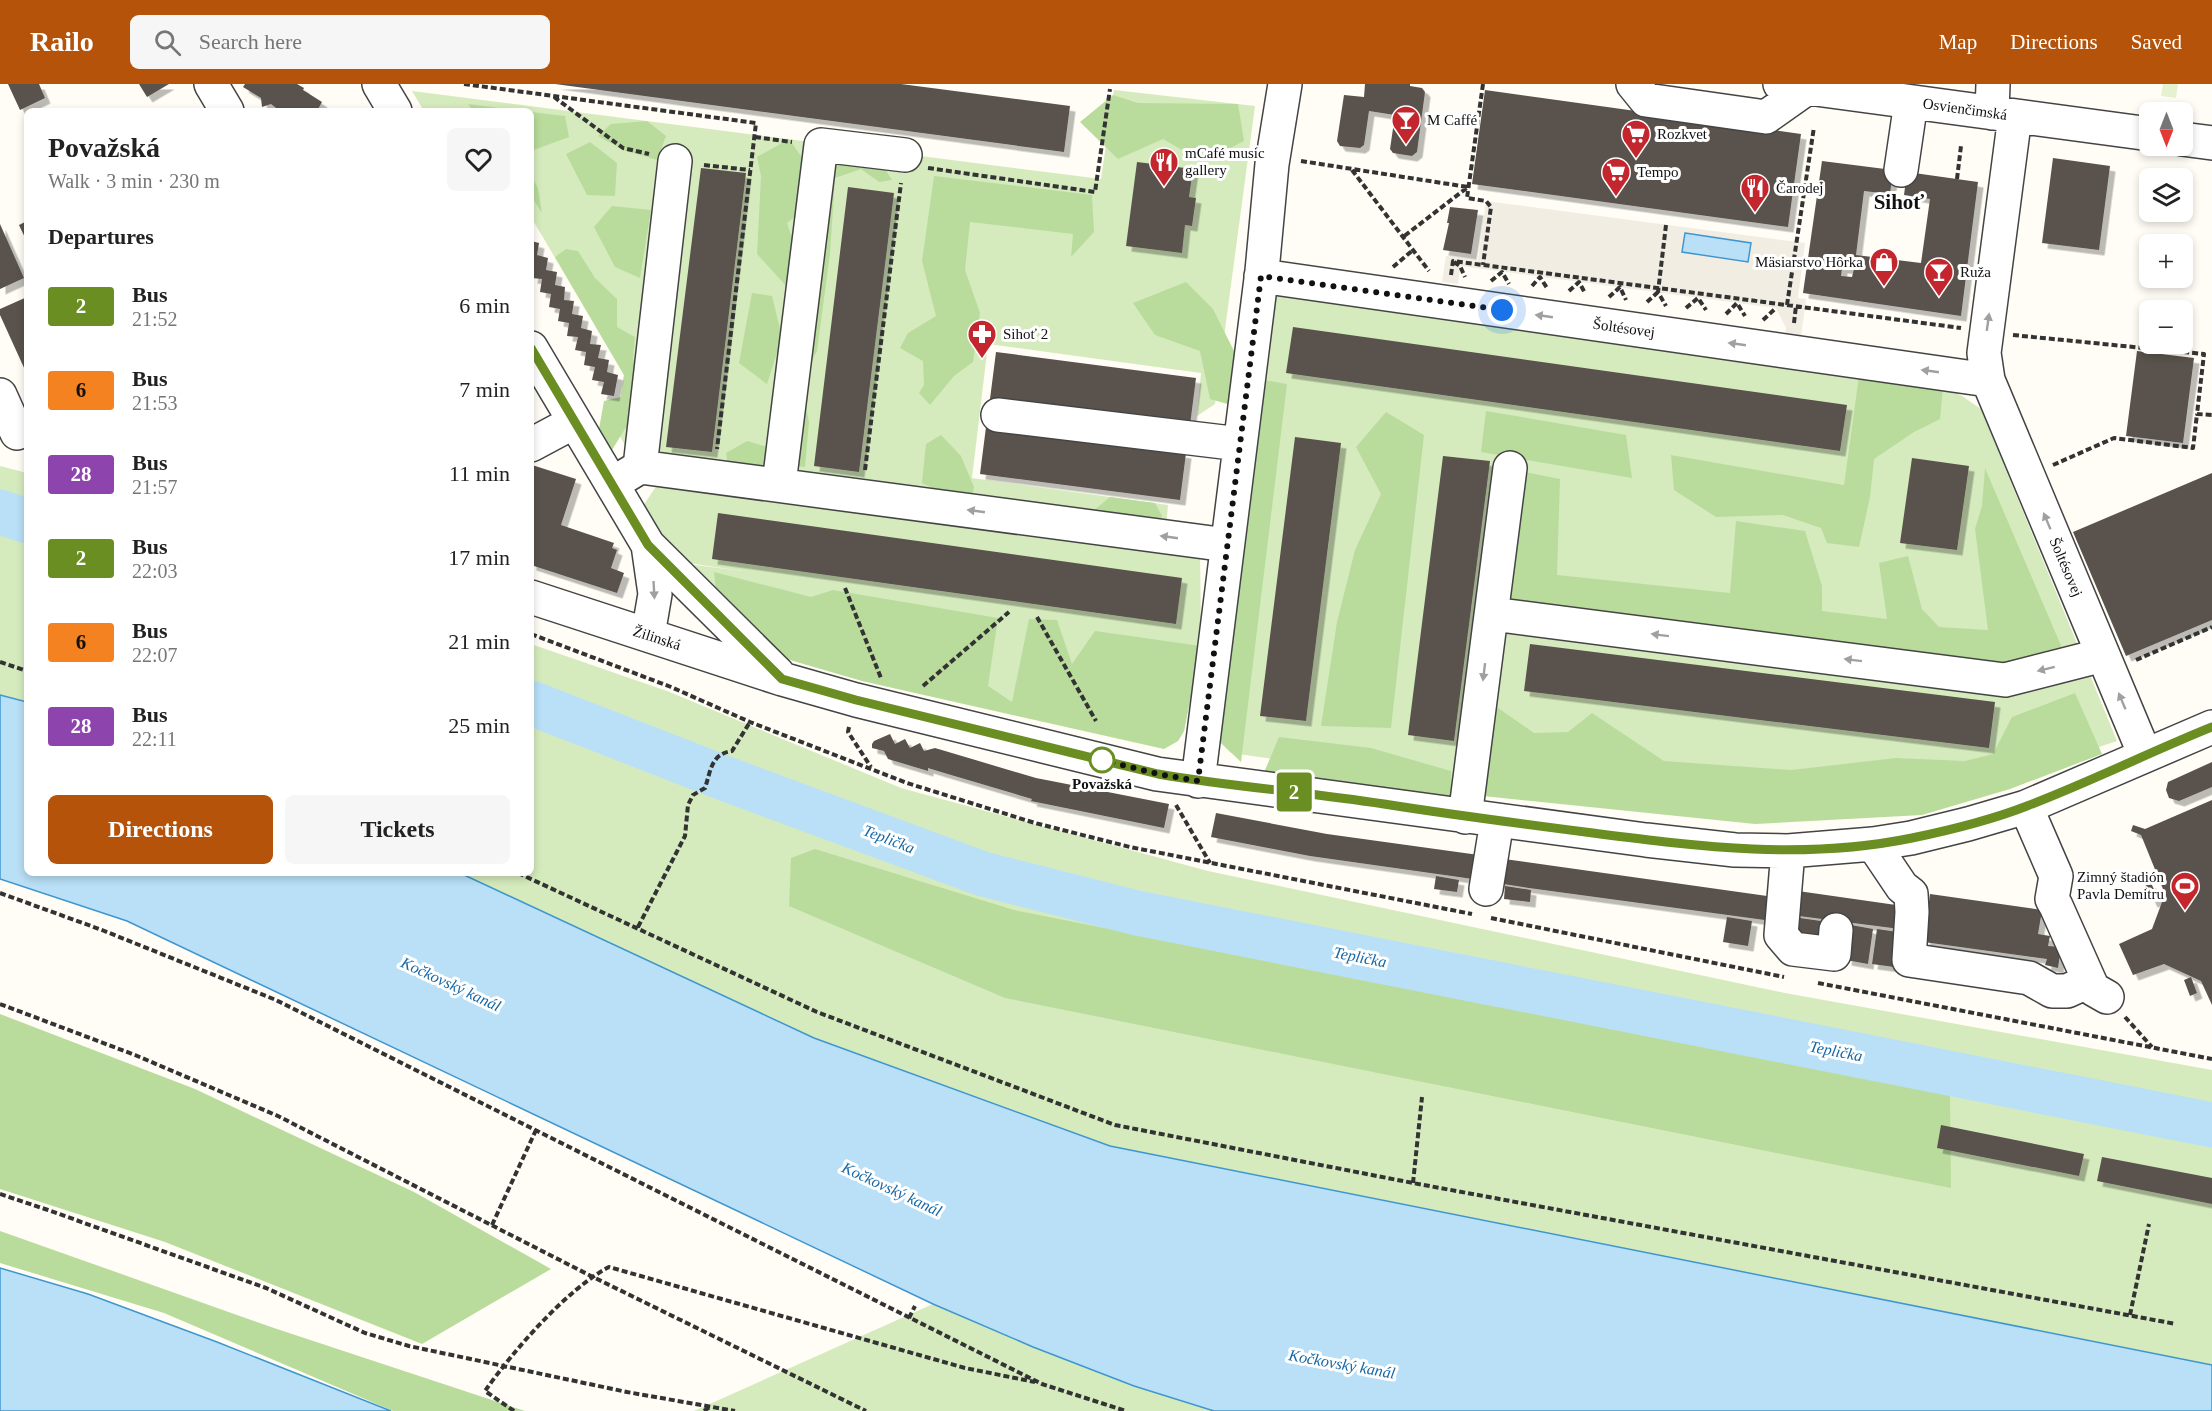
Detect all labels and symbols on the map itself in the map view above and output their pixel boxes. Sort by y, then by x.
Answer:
street label: Osvienčimská [1922,95,2009,123]
north arrow [2139,102,2193,156]
bar icon: M Caffé [1390,104,1422,146]
place label: M Caffé [1427,112,1477,128]
supermarket icon: Rozkvet [1620,118,1652,160]
place label: Rozkvet [1657,126,1708,142]
place label: mCafé music gallery [1185,145,1265,178]
restaurant icon: mCafé music gallery [1148,146,1180,188]
supermarket icon: Tempo [1600,156,1632,198]
place label: Tempo [1637,164,1678,180]
restaurant icon: Čarodej [1739,172,1771,214]
place label: Čarodej [1776,180,1823,196]
district label: Sihoť [1874,190,1924,214]
shop icon: Mäsiarstvo Hôrka [1868,246,1900,288]
place label: Mäsiarstvo Hôrka [1755,254,1863,270]
bar icon: Ruža [1923,256,1955,298]
place label: Ruža [1960,264,1991,280]
your location [1487,295,1517,325]
one-way arrow [1534,312,1553,321]
one-way arrow [1983,312,1993,331]
street label: Šoltésovej [1592,316,1656,340]
pharmacy icon: Sihoť 2 [966,318,998,360]
place label: Sihoť 2 [1003,326,1048,342]
one-way arrow [1727,339,1746,348]
one-way arrow [1920,367,1939,376]
one-way arrow [966,506,985,515]
one-way arrow [2042,512,2051,530]
one-way arrow [1160,532,1179,541]
street label: Šoltésovej [2046,535,2086,599]
one-way arrow [649,580,658,599]
street label: Žilinská [631,623,683,653]
one-way arrow [1650,631,1669,640]
one-way arrow [1844,655,1863,665]
one-way arrow [1480,663,1489,682]
one-way arrow [2036,665,2054,674]
one-way arrow [2117,691,2127,709]
marker: Považská [1089,747,1115,773]
line badge: 2 [1274,772,1314,812]
place label: Považská [1072,776,1133,792]
water label: Teplička [861,821,917,857]
place label: Zimný štadión Pavla Demitru [2077,869,2164,902]
sports icon: Zimný štadión Pavla Demitru [2169,870,2201,912]
water label: Teplička [1332,944,1388,971]
water label: Kočkovský kanál [397,953,504,1016]
water label: Teplička [1808,1038,1864,1065]
water label: Kočkovský kanál [838,1158,945,1221]
water label: Kočkovský kanál [1286,1346,1397,1383]

